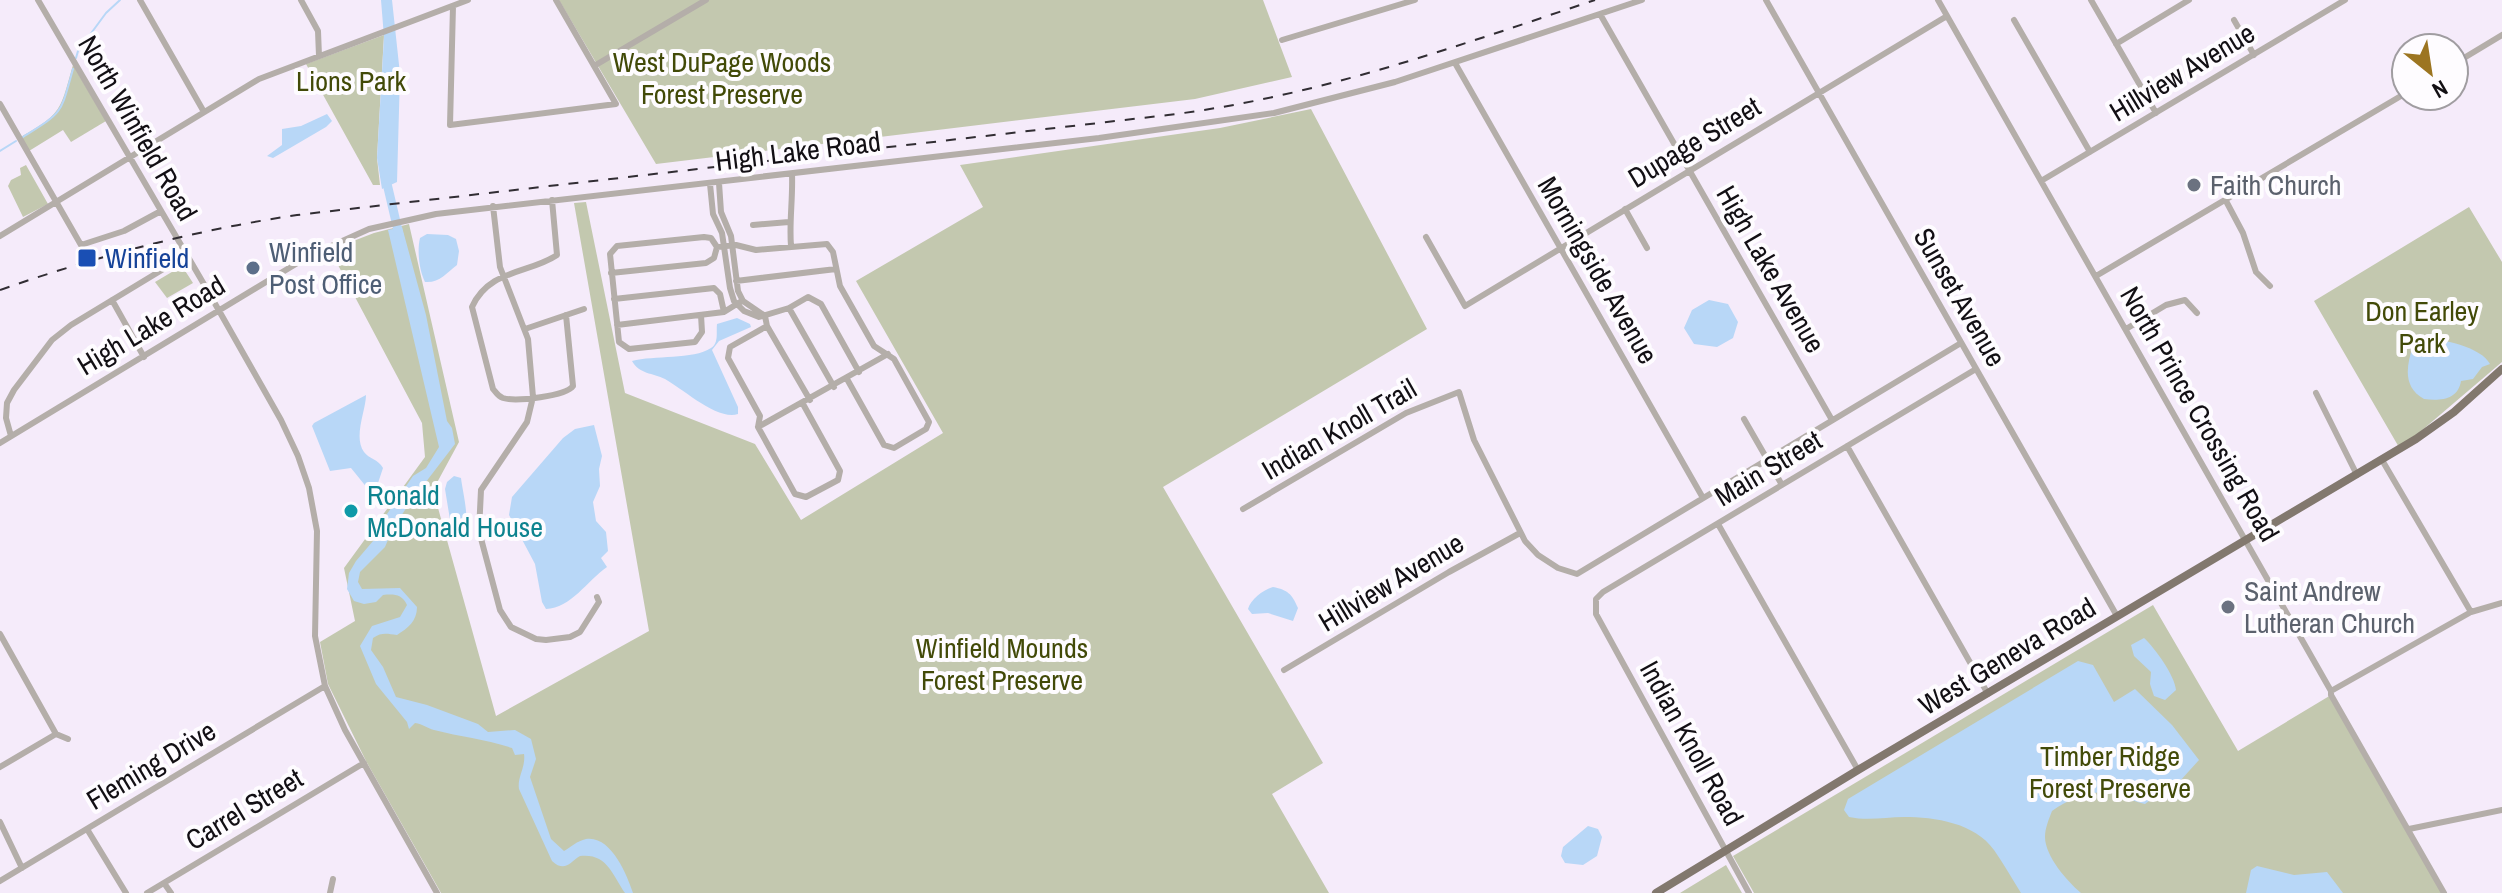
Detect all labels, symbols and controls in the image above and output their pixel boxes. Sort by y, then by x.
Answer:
street label: Hillview Avenue [2102,14,2262,130]
street label: North Winfield Road [70,28,206,228]
north arrow [2390,32,2470,112]
park label: West DuPage Woods Forest Preserve [613,43,831,113]
park label: Lions Park [296,62,406,100]
text: N [2427,73,2453,106]
street label: Dupage Street [1621,88,1767,196]
street label: High Lake Road [713,122,883,180]
place label: Faith Church [2210,166,2342,204]
street label: Morningside Avenue [1529,169,1667,371]
marker: Faith Church [2185,176,2203,194]
street label: High Lake Avenue [1708,178,1834,360]
street label: Sunset Avenue [1905,221,2015,373]
place label: Winfield Post Office [269,233,382,303]
place label: Winfield [105,239,189,277]
marker: Winfield [76,247,98,269]
marker: Winfield Post Office [244,259,262,277]
street label: High Lake Road [70,266,232,384]
street label: North Prince Crossing Road [2111,280,2289,548]
park label: Don Earley Park [2365,292,2479,362]
street label: Indian Knoll Trail [1255,369,1423,489]
street label: Main Street [1707,421,1829,515]
place label: Ronald McDonald House [367,476,543,546]
marker: Ronald McDonald House [342,502,360,520]
street label: Hillview Avenue [1311,524,1471,640]
place label: Saint Andrew Lutheran Church [2244,572,2415,642]
street label: West Geneva Road [1912,588,2102,724]
marker: Saint Andrew Lutheran Church [2219,598,2237,616]
park label: Winfield Mounds Forest Preserve [916,629,1088,699]
street label: Indian Knoll Road [1631,654,1753,832]
street label: Fleming Drive [79,712,223,818]
park label: Timber Ridge Forest Preserve [2029,737,2191,807]
street label: Carrel Street [178,759,310,859]

